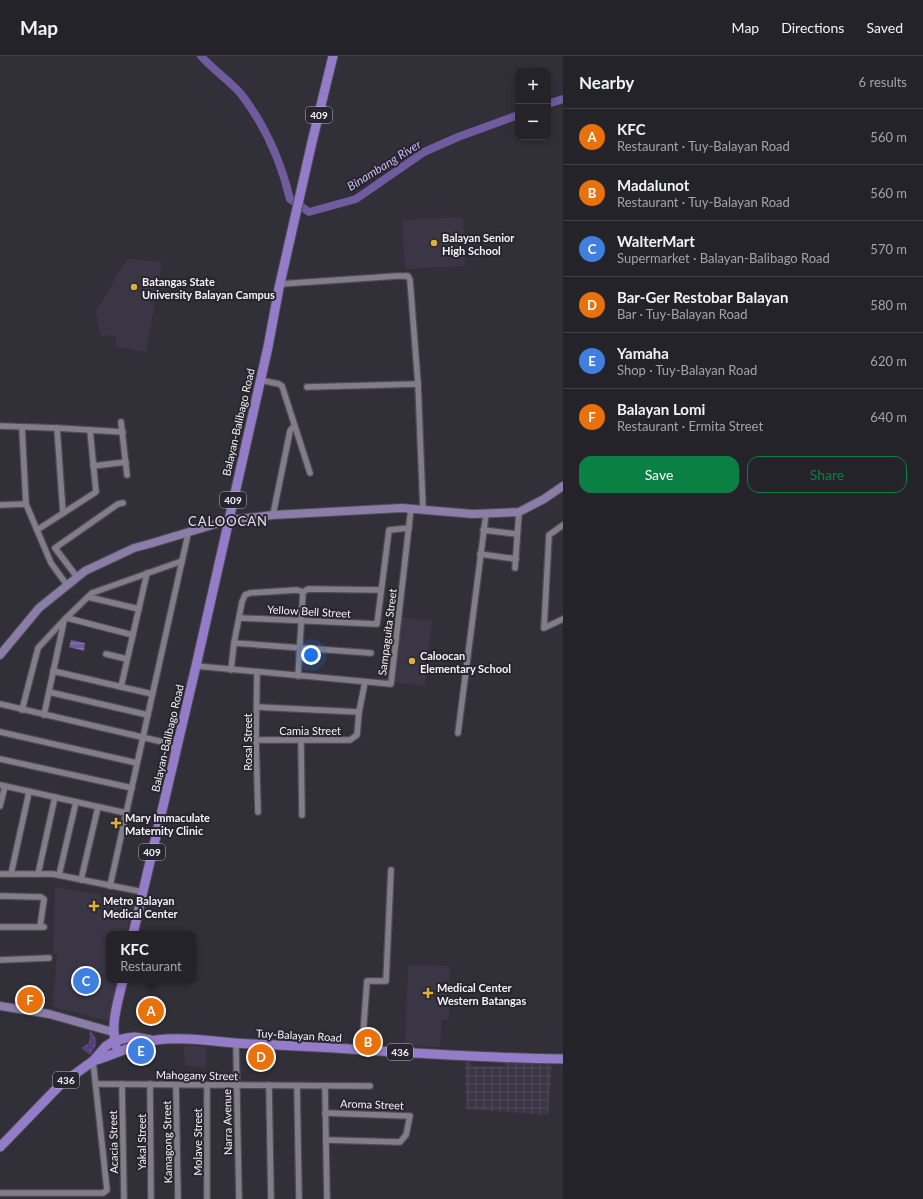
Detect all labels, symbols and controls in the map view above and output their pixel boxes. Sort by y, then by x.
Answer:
text: Map [20,16,58,39]
text: Map [732,19,759,36]
text: Directions [781,19,844,36]
text: Saved [866,19,903,36]
map controls [515,68,551,140]
button: + [515,68,551,104]
text: Nearby [579,72,634,93]
text: 6 results [859,74,907,90]
button: − [515,104,551,140]
road number: 409 [306,107,332,123]
text: KFC [617,120,646,138]
text: A [587,129,597,145]
text: 560 m [870,129,907,145]
water label: Binambang River [344,136,425,194]
text: Restaurant · Tuy-Balayan Road [617,138,790,154]
text: Madalunot [617,176,689,194]
text: B [588,185,596,201]
text: 560 m [870,185,907,201]
text: Restaurant · Tuy-Balayan Road [617,194,790,210]
place label: Balayan Senior High School [442,231,515,257]
text: WalterMart [617,232,695,250]
marker: Balayan Senior High School [429,238,439,248]
text: C [588,241,596,257]
text: 570 m [870,241,907,257]
text: Supermarket · Balayan-Balibago Road [617,250,830,266]
place label: Batangas State University Balayan Campus [142,275,275,301]
marker: Batangas State University Balayan Campus [129,282,139,292]
text: Bar-Ger Restobar Balayan [617,288,788,306]
text: D [587,297,597,313]
text: 580 m [870,297,907,313]
text: Bar · Tuy-Balayan Road [617,306,748,322]
text: Yamaha [617,344,669,362]
text: E [588,353,596,369]
text: 620 m [870,353,907,369]
text: Shop · Tuy-Balayan Road [617,362,757,378]
street label: Balayan-Balibago Road [219,367,257,477]
text: Balayan Lomi [617,400,705,418]
text: F [588,409,596,425]
text: 640 m [870,409,907,425]
text: Restaurant · Ermita Street [617,418,763,434]
button: Save [579,456,739,493]
button: Share [747,456,907,493]
road number: 409 [220,492,246,508]
district label: CALOOCAN [188,513,268,529]
street label: Sampaguita Street [375,588,399,676]
street label: Yellow Bell Street [267,602,351,620]
your location [301,645,321,665]
place label: Caloocan Elementary School [420,649,511,675]
marker: Caloocan Elementary School [407,656,417,666]
street label: Balayan-Balibago Road [148,683,186,793]
street label: Rosal Street [241,713,254,771]
street label: Camia Street [279,724,341,737]
place label: Mary Immaculate Maternity Clinic [125,811,210,837]
marker: Mary Immaculate Maternity Clinic [110,817,122,829]
road number: 409 [139,844,165,860]
place label: Metro Balayan Medical Center [103,894,179,920]
marker: Metro Balayan Medical Center [88,900,100,912]
popup [106,931,196,983]
text: KFC [120,940,149,958]
text: Restaurant [120,958,182,974]
pin: C [73,966,99,996]
place label: Medical Center Western Batangas [437,981,526,1007]
pin: F [17,985,43,1015]
marker: Medical Center Western Batangas [422,987,434,999]
pin: A [138,996,164,1026]
street label: Tuy-Balayan Road [256,1026,342,1044]
pin: B [355,1027,381,1057]
pin: E [128,1036,154,1066]
pin: D [248,1042,274,1072]
road number: 436 [387,1044,413,1060]
street label: Mahogany Street [156,1068,238,1082]
road number: 436 [53,1072,79,1088]
street label: Narra Avenue [220,1089,234,1155]
street label: Aroma Street [340,1096,404,1112]
street label: Kamagong Street [160,1100,174,1183]
street label: Molave Street [191,1108,204,1176]
street label: Acacia Street [106,1110,120,1174]
street label: Yakal Street [135,1114,148,1170]

